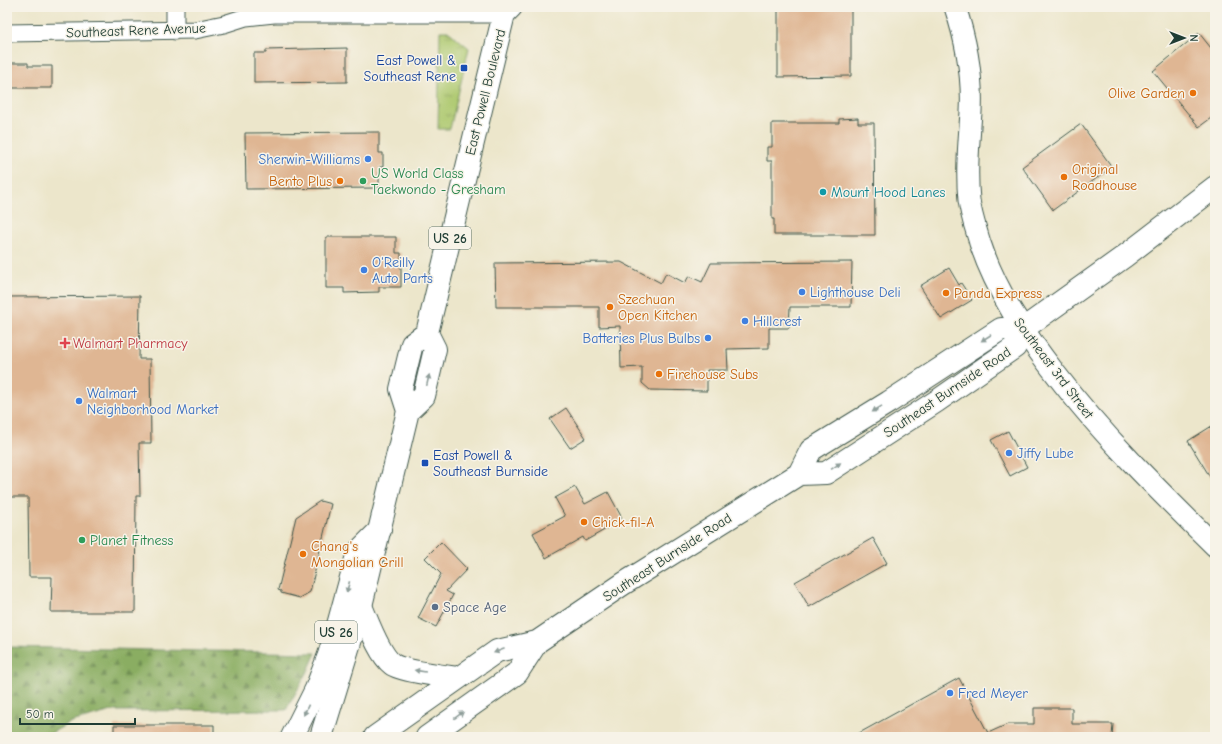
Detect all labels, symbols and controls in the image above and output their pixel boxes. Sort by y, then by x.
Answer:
north arrow [1164,18,1204,58]
street label: Southeast Rene Avenue [66,20,206,41]
street label: East Powell Boulevard [462,27,509,157]
text: N [1187,34,1200,42]
place label: East Powell & Southeast Rene [364,52,456,85]
marker: East Powell & Southeast Rene [459,63,469,73]
place label: Olive Garden [1108,85,1185,102]
marker: Olive Garden [1188,88,1198,98]
place label: Sherwin-Williams [258,151,360,168]
marker: Sherwin-Williams [363,154,373,164]
place label: Original Roadhouse [1072,161,1137,194]
place label: US World Class Taekwondo - Gresham [371,165,506,198]
marker: Original Roadhouse [1059,172,1069,182]
place label: Bento Plus [269,173,332,190]
marker: Bento Plus [335,176,345,186]
marker: US World Class Taekwondo - Gresham [358,176,368,186]
place label: Mount Hood Lanes [831,184,945,201]
marker: Mount Hood Lanes [818,187,828,197]
road number: US 26 [429,227,471,249]
place label: O'Reilly Auto Parts [372,254,433,287]
marker: O'Reilly Auto Parts [359,265,369,275]
place label: Lighthouse Deli [810,284,901,301]
place label: Panda Express [954,285,1042,302]
marker: Lighthouse Deli [797,287,807,297]
marker: Panda Express [941,288,951,298]
place label: Szechuan Open Kitchen [618,291,698,324]
marker: Szechuan Open Kitchen [605,302,615,312]
place label: Hillcrest [753,313,802,330]
street label: Southeast 3rd Street [1010,314,1098,423]
marker: Hillcrest [740,316,750,326]
place label: Batteries Plus Bulbs [583,330,700,347]
marker: Batteries Plus Bulbs [703,333,713,343]
one-way arrow [981,334,992,342]
place label: Walmart Pharmacy [73,335,188,352]
marker: Walmart Pharmacy [60,338,70,348]
street label: Southeast Burnside Road [880,343,1014,441]
place label: Firehouse Subs [667,366,758,383]
marker: Firehouse Subs [654,369,664,379]
one-way arrow [426,373,432,386]
place label: Walmart Neighborhood Market [87,385,219,418]
marker: Walmart Neighborhood Market [74,396,84,406]
one-way arrow [872,405,883,413]
place label: Jiffy Lube [1017,445,1074,462]
place label: East Powell & Southeast Burnside [433,447,548,480]
marker: Jiffy Lube [1004,448,1014,458]
marker: East Powell & Southeast Burnside [420,458,430,468]
one-way arrow [831,462,841,470]
street label: Southeast Burnside Road [600,509,735,605]
place label: Chick-fil-A [592,514,654,531]
marker: Chick-fil-A [579,517,589,527]
place label: Planet Fitness [90,532,173,549]
marker: Planet Fitness [77,535,87,545]
place label: Chang's Mongolian Grill [311,538,403,571]
marker: Chang's Mongolian Grill [298,549,308,559]
one-way arrow [345,581,351,593]
place label: Space Age [443,599,506,616]
marker: Space Age [430,602,440,612]
road number: US 26 [315,621,357,643]
one-way arrow [493,648,505,655]
one-way arrow [414,668,426,674]
place label: Fred Meyer [958,685,1028,702]
marker: Fred Meyer [945,688,955,698]
scale bar [20,700,135,726]
one-way arrow [303,704,309,715]
text: 50 m [26,707,54,721]
one-way arrow [453,710,464,719]

